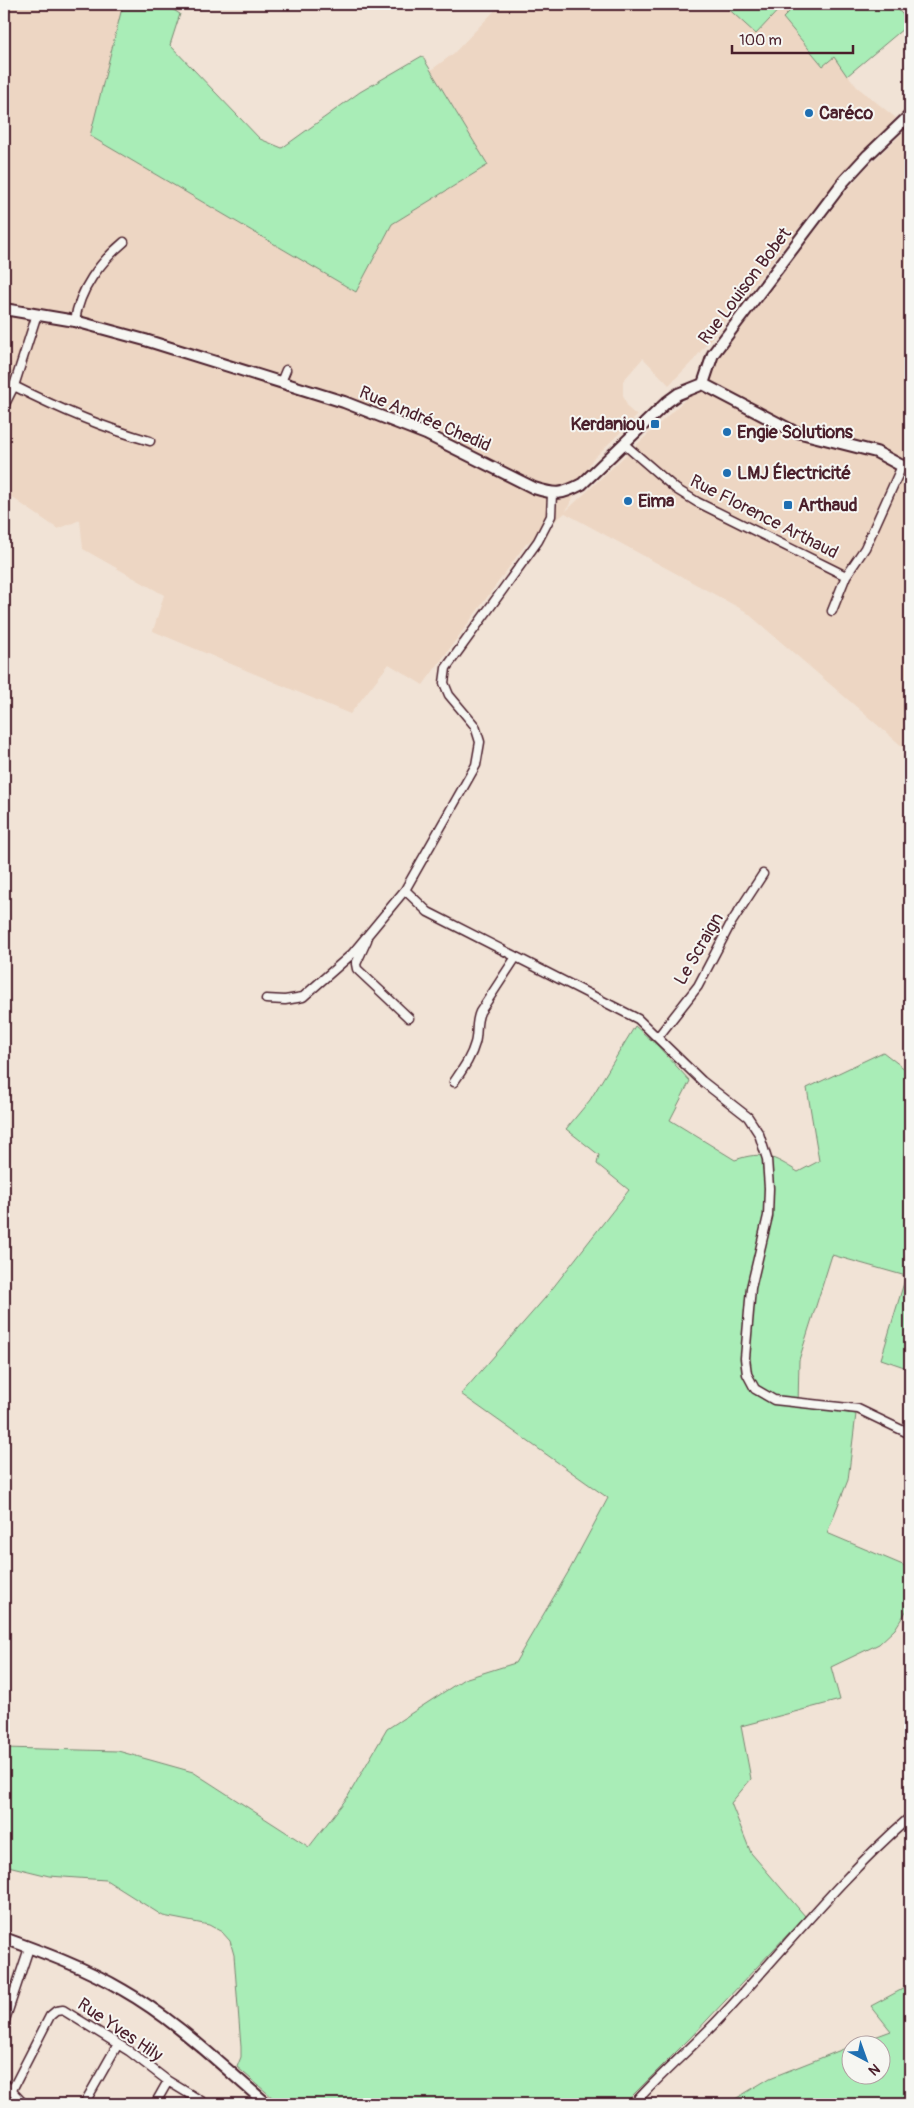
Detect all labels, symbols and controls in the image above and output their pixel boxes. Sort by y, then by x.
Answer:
scale bar [732,22,853,54]
text: 100 m [739,31,782,50]
place label: Caréco [819,102,874,125]
marker: Caréco [803,107,815,119]
street label: Rue Louison Bobet [693,222,797,349]
street label: Rue Andrée Chedid [356,381,494,457]
place label: Kerdaniou [570,413,645,436]
marker: Kerdaniou [649,418,661,430]
place label: Engie Solutions [737,421,854,444]
marker: Engie Solutions [721,426,733,438]
place label: LMJ Électricité [737,462,852,485]
marker: LMJ Électricité [721,467,733,479]
street label: Rue Florence Arthaud [686,470,842,564]
place label: Eima [638,490,675,513]
place label: Arthaud [798,494,858,517]
marker: Eima [622,495,634,507]
marker: Arthaud [782,499,794,511]
street label: Le Scraign [669,909,729,989]
street label: Rue Yves Hily [73,1993,167,2067]
north arrow [842,2036,892,2086]
text: N [865,2060,883,2079]

